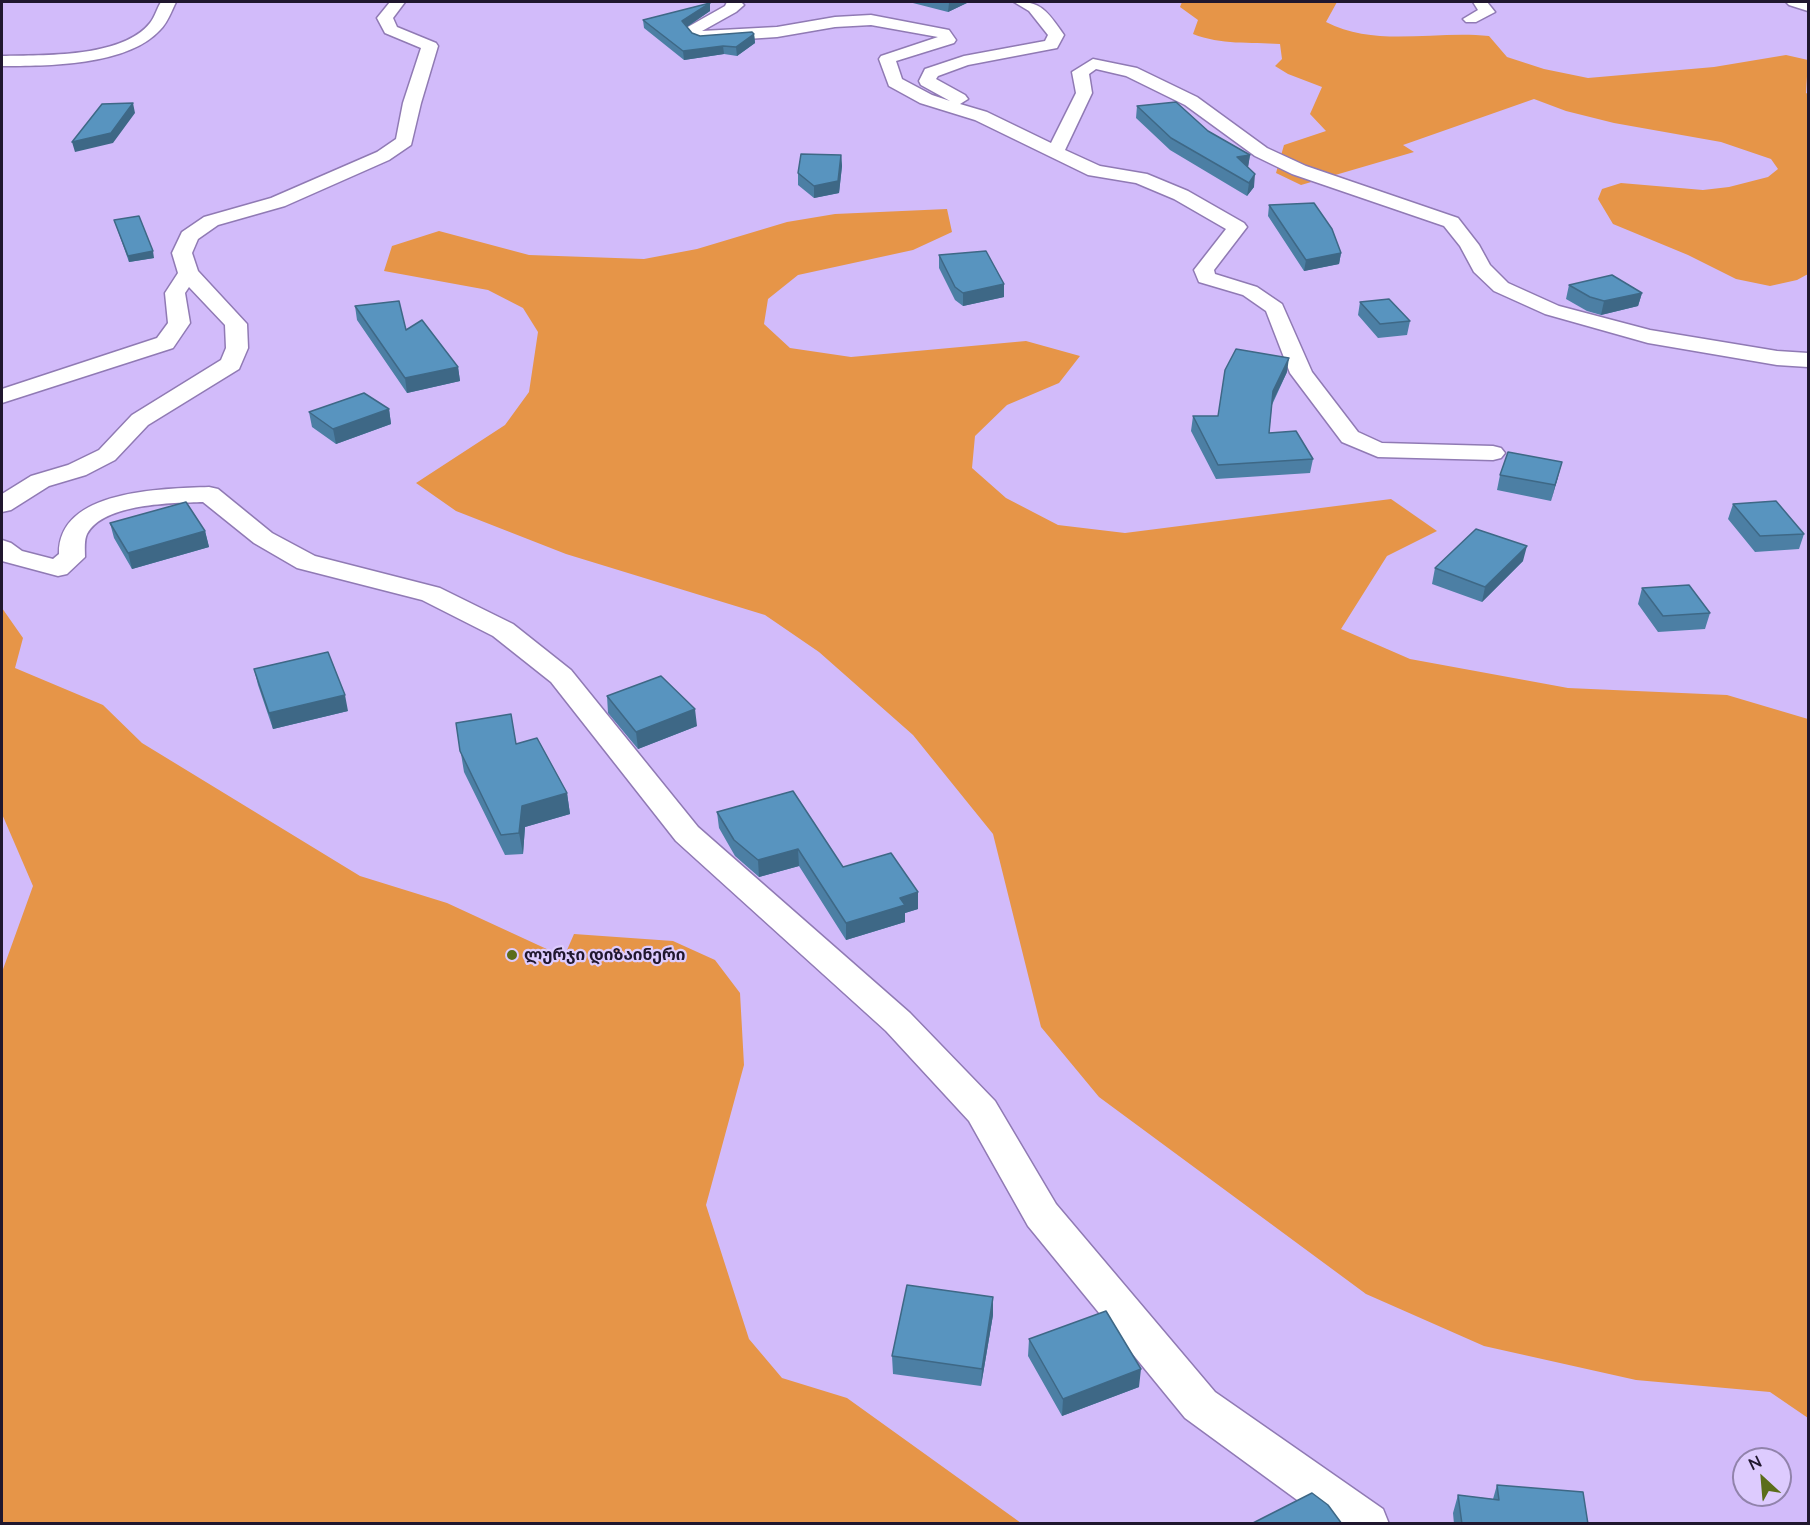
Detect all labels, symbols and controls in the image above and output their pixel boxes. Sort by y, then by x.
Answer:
place label: ლურჯი დიზაინერი [524,945,685,965]
marker: ლურჯი დიზაინერი [505,948,519,962]
north arrow [1732,1447,1792,1507]
text: N [1745,1451,1764,1473]

